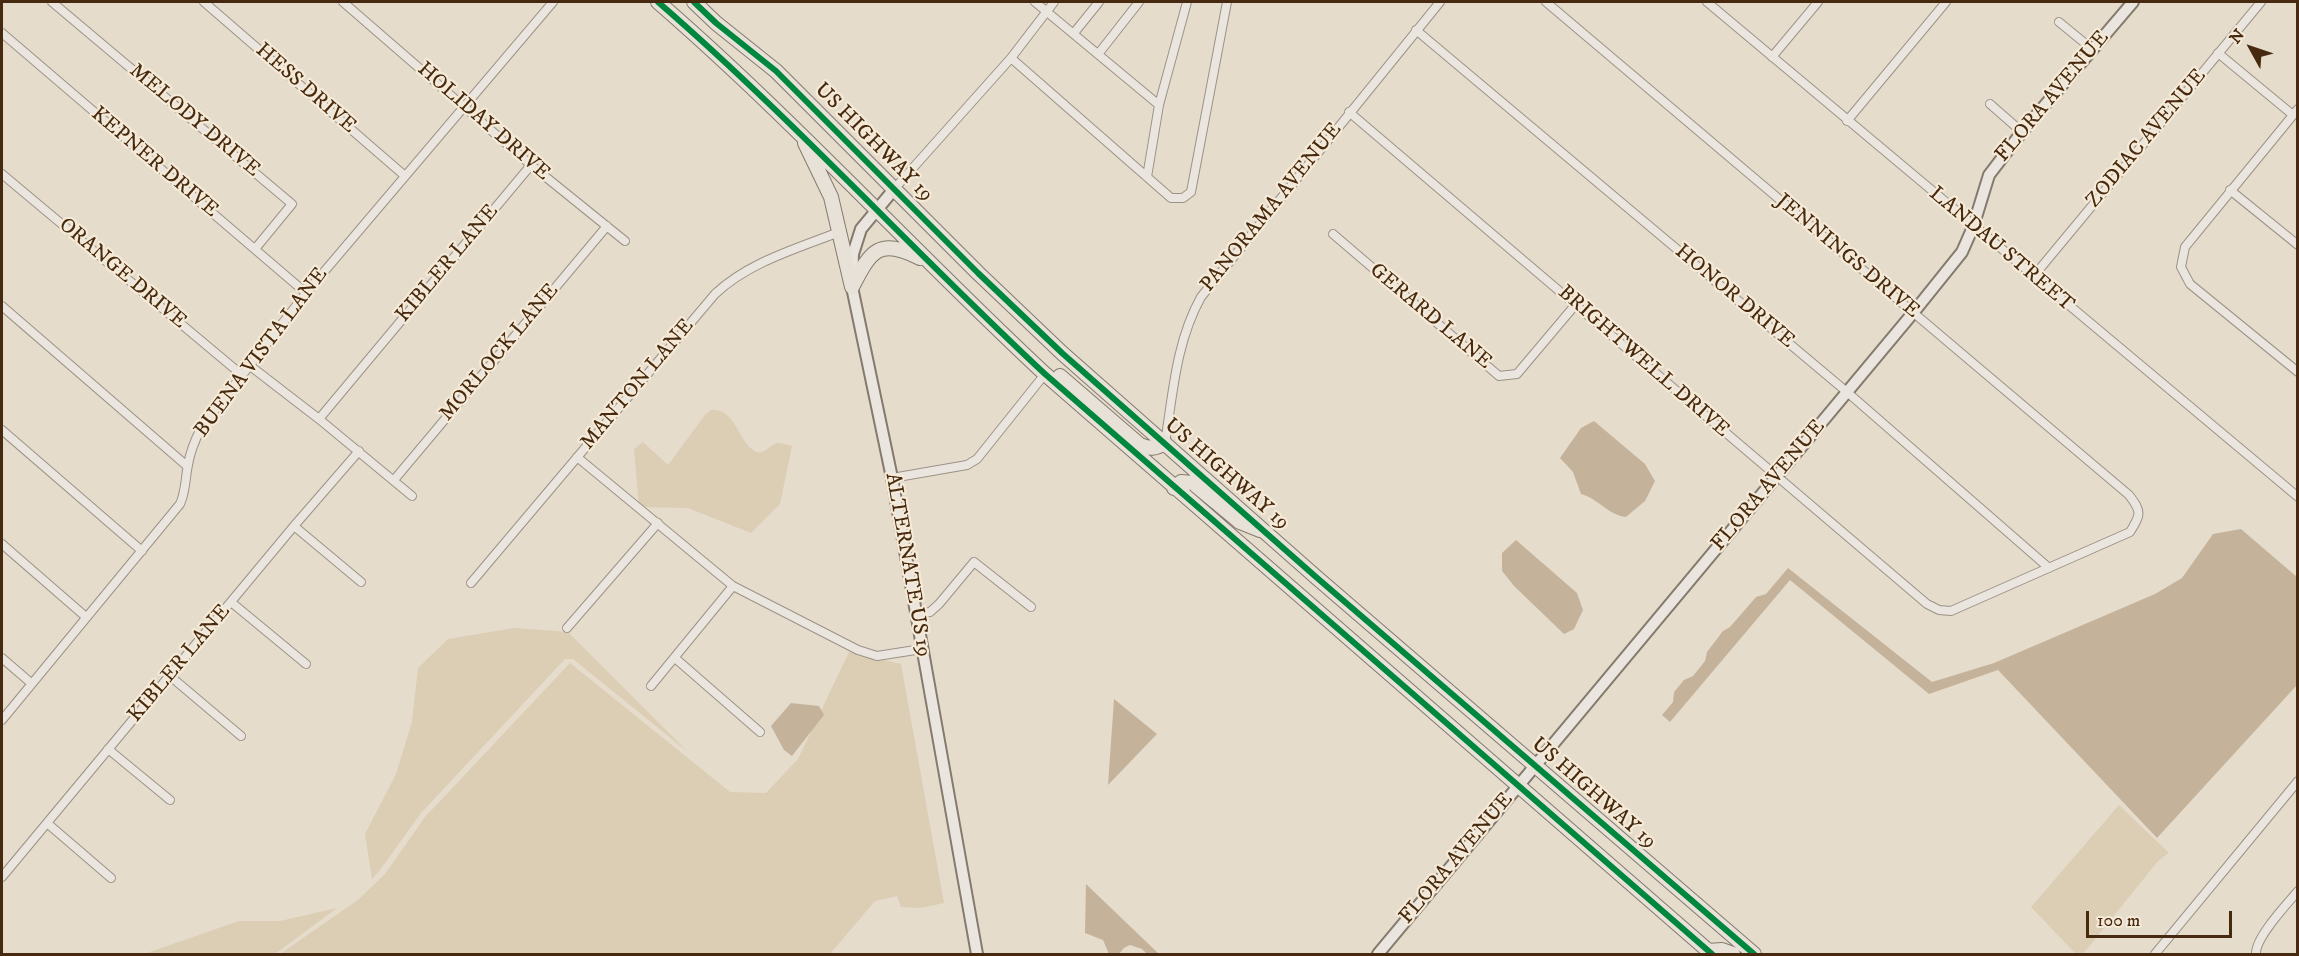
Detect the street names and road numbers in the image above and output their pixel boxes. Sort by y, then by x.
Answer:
street label: FLORA AVENUE [1991,26,2115,168]
street label: HESS DRIVE [249,38,361,140]
street label: HOLIDAY DRIVE [411,57,555,187]
street label: MELODY DRIVE [123,59,265,183]
street label: ZODIAC AVENUE [2082,65,2212,213]
street label: US HIGHWAY 19 [808,78,938,208]
street label: KEPNER DRIVE [85,102,223,224]
street label: PANORAMA AVENUE [1196,118,1348,298]
street label: LANDAU STREET [1923,182,2079,318]
street label: JENNINGS DRIVE [1770,190,1924,324]
street label: KIBLER LANE [391,200,505,328]
street label: ORANGE DRIVE [53,213,191,335]
street label: HONOR DRIVE [1669,240,1799,354]
street label: GERARD LANE [1364,259,1496,375]
street label: BUENA VISTA LANE [190,263,334,443]
street label: MORLOCK LANE [435,279,565,427]
street label: BRIGHTWELL DRIVE [1552,281,1734,443]
street label: MANTON LANE [576,314,700,456]
street label: US HIGHWAY 19 [1158,414,1294,536]
street label: FLORA AVENUE [1707,415,1831,557]
street label: ALTERNATE US 19 [878,471,936,659]
street label: KIBLER LANE [123,600,237,728]
street label: US HIGHWAY 19 [1525,733,1661,855]
street label: FLORA AVENUE [1395,788,1519,930]

